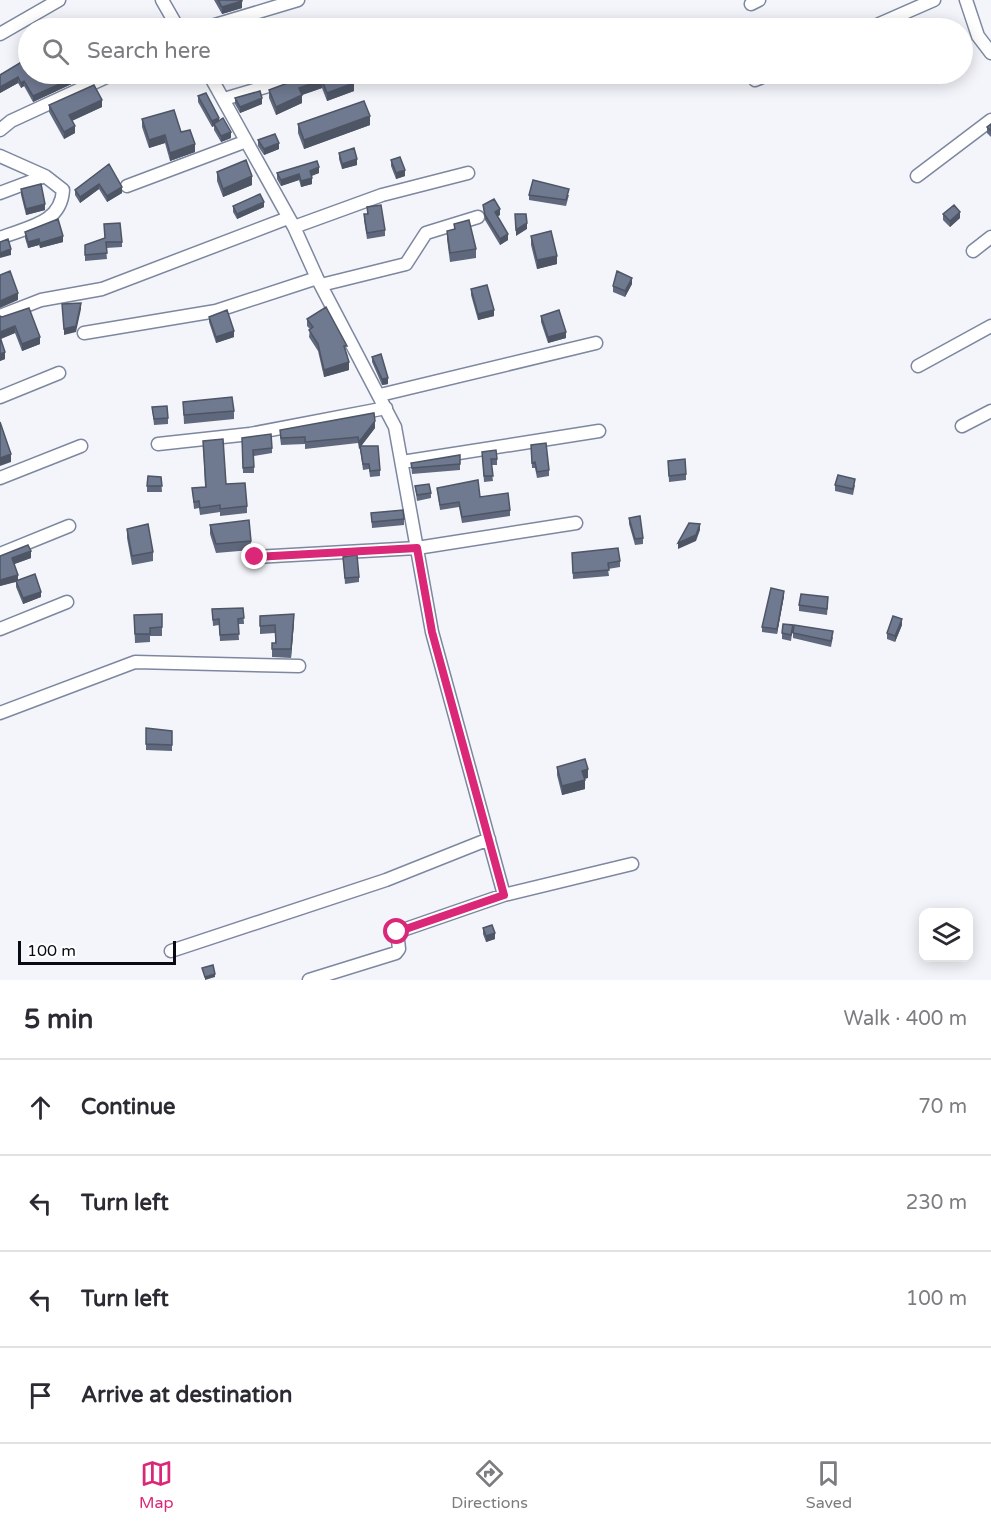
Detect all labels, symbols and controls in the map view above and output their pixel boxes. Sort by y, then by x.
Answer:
search box [18,18,973,84]
icon: search [39,35,72,68]
text: Search here [87,38,211,64]
route end [241,543,267,569]
map controls [919,908,973,962]
button: layers [919,908,973,962]
route start [383,918,409,944]
scale bar [18,938,176,966]
text: 100 m [27,941,76,961]
text: 5 min [24,1004,93,1035]
text: Walk · 400 m [844,1007,967,1031]
icon: ahead [24,1091,57,1124]
text: Continue [81,1094,176,1120]
text: 70 m [918,1095,967,1119]
icon: left [24,1187,57,1220]
text: Turn left [81,1190,169,1216]
text: 230 m [906,1191,967,1215]
icon: left [24,1283,57,1316]
text: Turn left [81,1286,169,1312]
text: 100 m [906,1287,967,1311]
icon: arrive [24,1379,57,1412]
text: Arrive at destination [81,1382,292,1408]
tab: Map [139,1457,173,1513]
tab: Directions [451,1457,528,1513]
tab: Saved [806,1457,852,1513]

